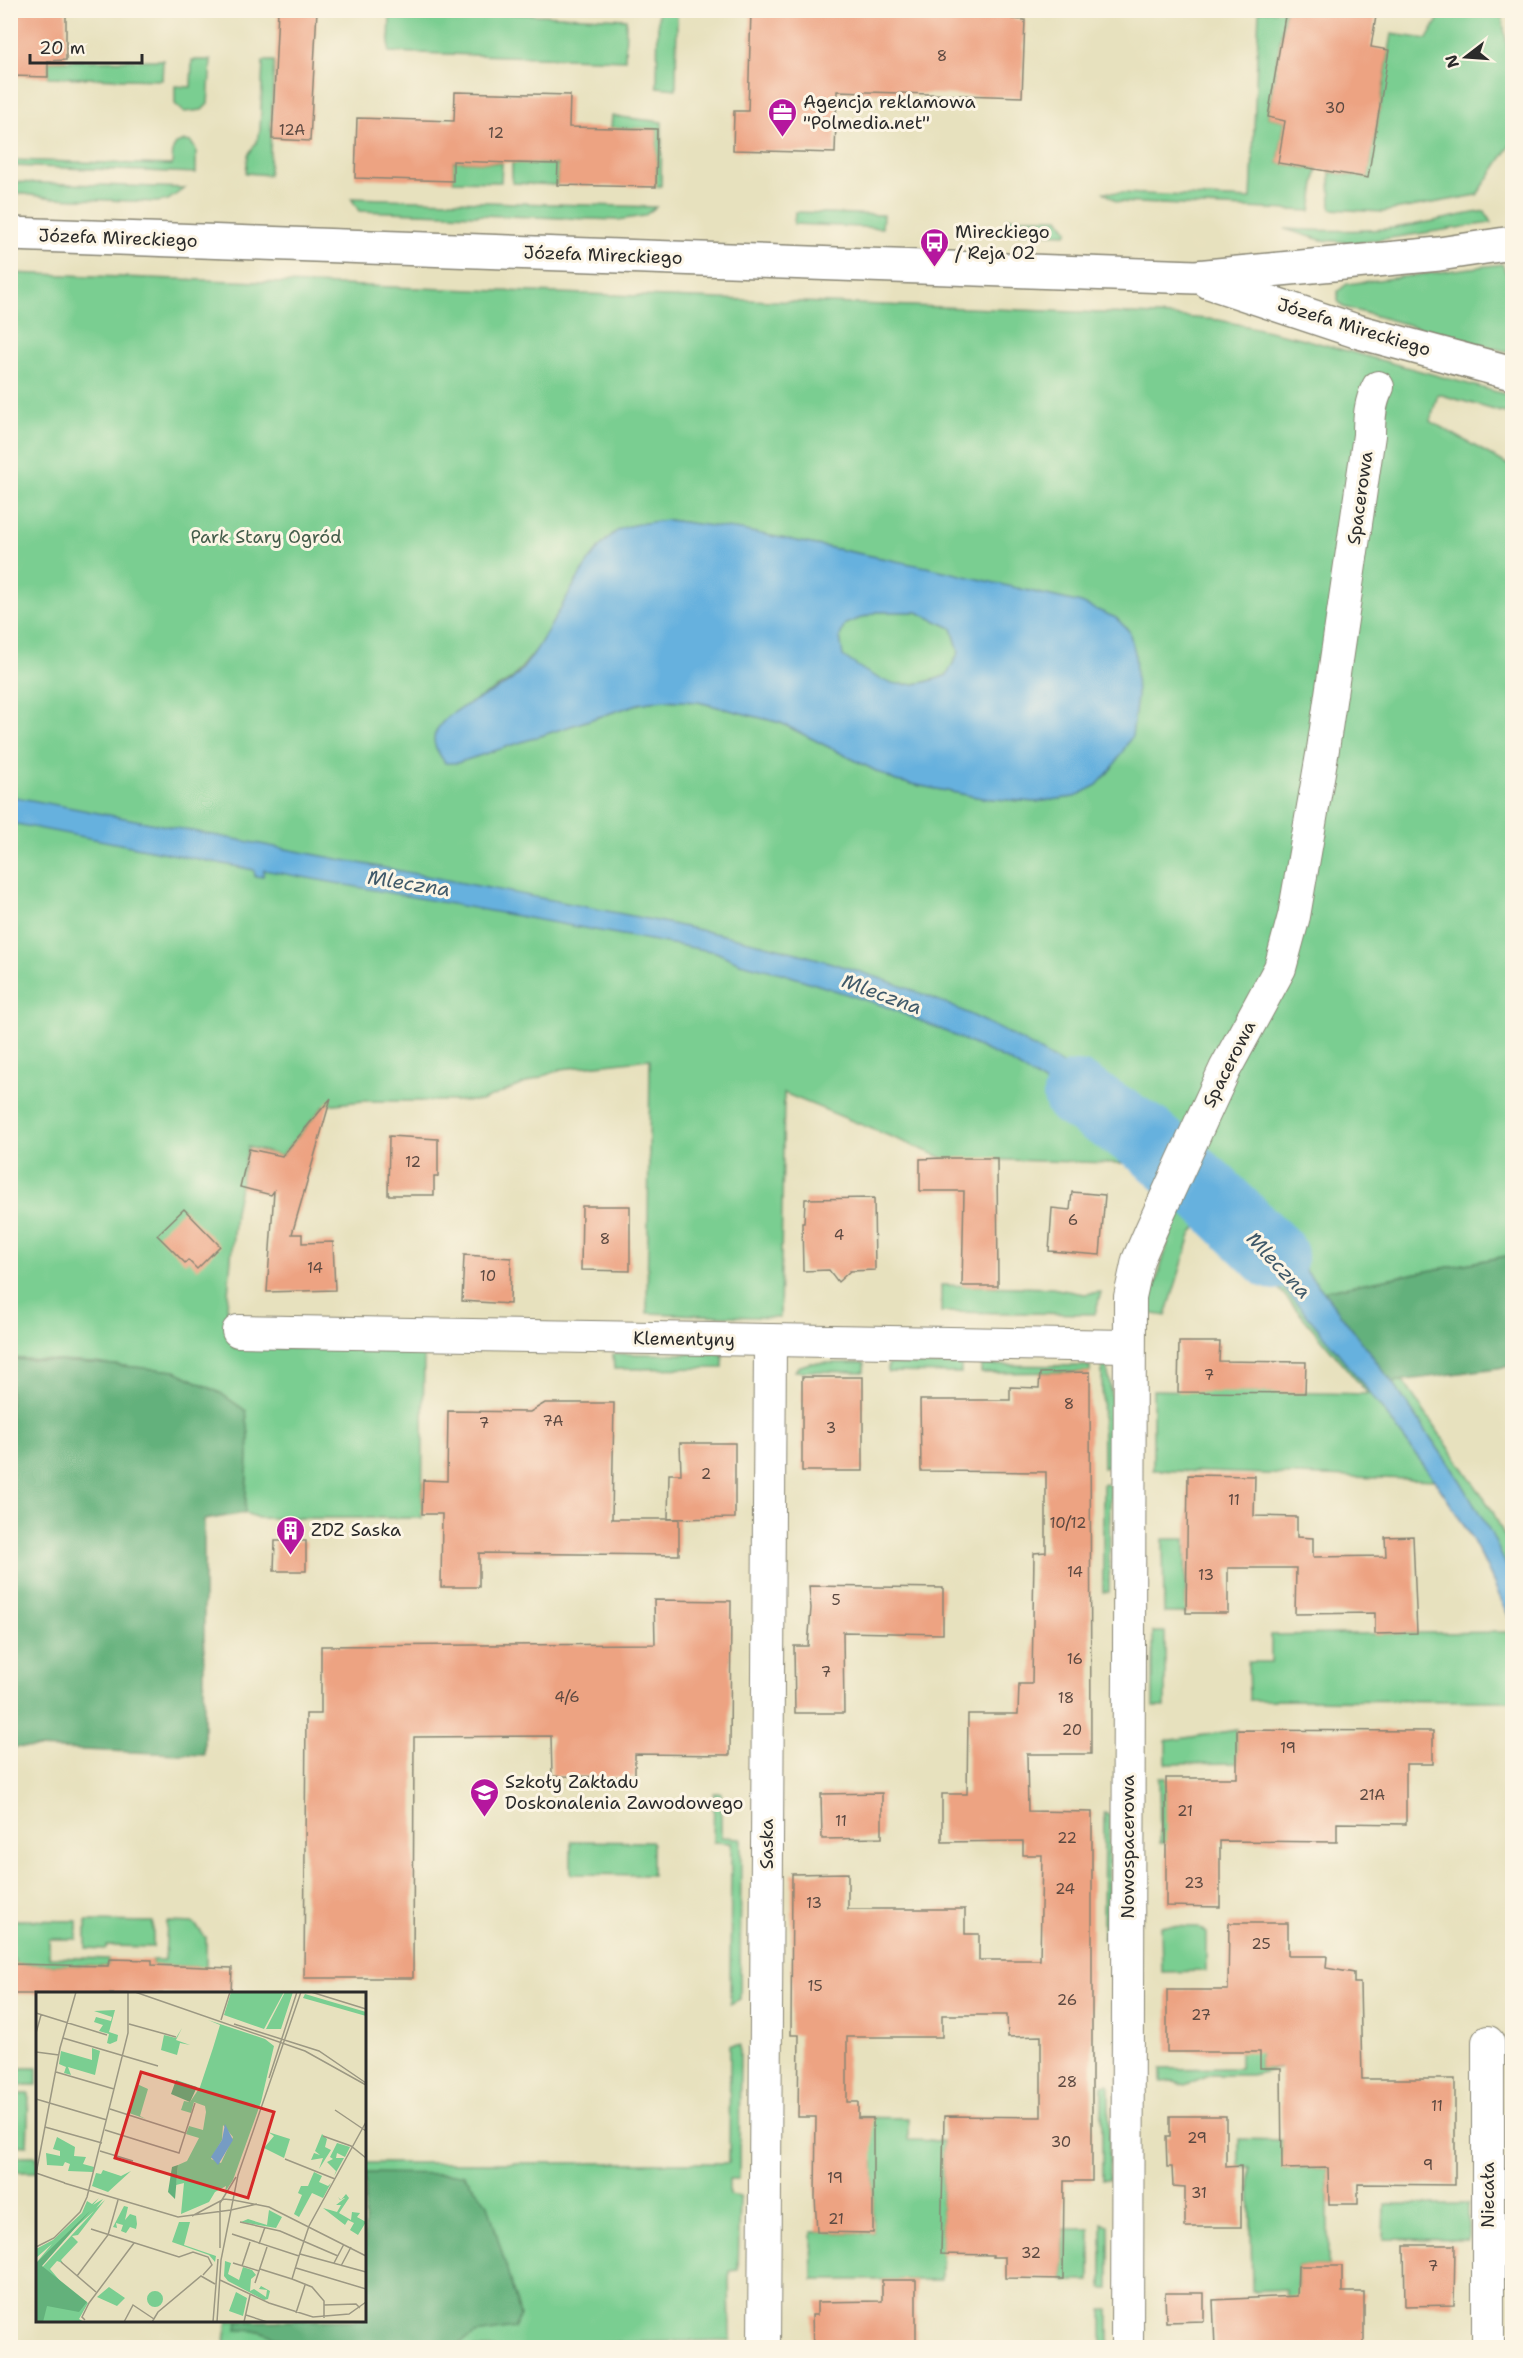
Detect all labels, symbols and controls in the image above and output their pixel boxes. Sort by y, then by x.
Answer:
scale bar [30,27,142,65]
north arrow [1436,27,1496,87]
text: 20 m [39,36,85,60]
house number: 8 [937,46,947,66]
text: N [1440,52,1464,70]
place label: Agencja reklamowa "Polmedia.net" [803,90,976,135]
office icon: Agencja reklamowa "Polmedia.net" [766,96,798,138]
house number: 30 [1325,98,1345,118]
house number: 12A [279,120,305,140]
house number: 12 [488,123,504,143]
place label: Mireckiego / Reja 02 [955,220,1050,265]
street label: Józefa Mireckiego [38,223,198,253]
bus stop icon: Mireckiego / Reja 02 [918,226,950,268]
street label: Józefa Mireckiego [523,240,683,270]
street label: Józefa Mireckiego [1274,292,1434,362]
street label: Spacerowa [1342,450,1378,546]
park label: Park Stary Ogród [190,525,342,549]
water label: Mleczna [366,864,452,902]
water label: Mleczna [838,968,926,1020]
street label: Spacerowa [1197,1017,1261,1111]
house number: 12 [405,1152,421,1172]
house number: 6 [1068,1210,1078,1230]
house number: 4 [834,1225,844,1245]
water label: Mleczna [1241,1226,1317,1304]
house number: 8 [600,1229,610,1249]
house number: 14 [307,1258,323,1278]
house number: 10 [480,1266,496,1286]
street label: Klementyny [633,1326,735,1352]
house number: 7 [1204,1365,1214,1385]
house number: 8 [1064,1394,1074,1414]
house number: 7A [543,1411,563,1431]
house number: 7 [479,1413,489,1433]
house number: 3 [826,1418,836,1438]
house number: 2 [701,1464,711,1484]
house number: 11 [1228,1490,1240,1510]
house number: 10/12 [1049,1513,1087,1533]
building icon: ZDZ Saska [274,1514,306,1556]
place label: ZDZ Saska [311,1518,401,1542]
house number: 14 [1067,1562,1083,1582]
house number: 13 [1198,1565,1214,1585]
house number: 5 [831,1590,841,1610]
house number: 16 [1067,1649,1083,1669]
house number: 7 [821,1662,831,1682]
house number: 4/6 [554,1687,580,1707]
house number: 18 [1058,1688,1074,1708]
house number: 20 [1062,1720,1082,1740]
house number: 19 [1280,1738,1296,1758]
place label: Szkoły Zakładu Doskonalenia Zawodowego [505,1770,743,1815]
street label: Nowospacerowa [1116,1775,1140,1919]
school or university icon: Szkoły Zakładu Doskonalenia Zawodowego [468,1776,500,1818]
house number: 21A [1359,1785,1385,1805]
house number: 21 [1177,1801,1193,1821]
house number: 11 [835,1811,847,1831]
street label: Saska [755,1819,779,1869]
house number: 22 [1057,1828,1077,1848]
house number: 23 [1184,1873,1204,1893]
house number: 24 [1055,1879,1075,1899]
house number: 13 [806,1893,822,1913]
house number: 25 [1251,1934,1271,1954]
house number: 15 [807,1976,823,1996]
house number: 26 [1057,1990,1077,2010]
inset map [36,1992,366,2322]
house number: 27 [1191,2005,1211,2025]
house number: 28 [1057,2072,1077,2092]
house number: 11 [1431,2096,1443,2116]
house number: 29 [1187,2128,1207,2148]
house number: 30 [1051,2132,1071,2152]
house number: 9 [1423,2155,1433,2175]
street label: Niecała [1476,2162,1500,2228]
house number: 19 [827,2168,843,2188]
house number: 31 [1191,2183,1207,2203]
house number: 21 [828,2209,844,2229]
house number: 32 [1021,2243,1041,2263]
house number: 7 [1428,2256,1438,2276]

